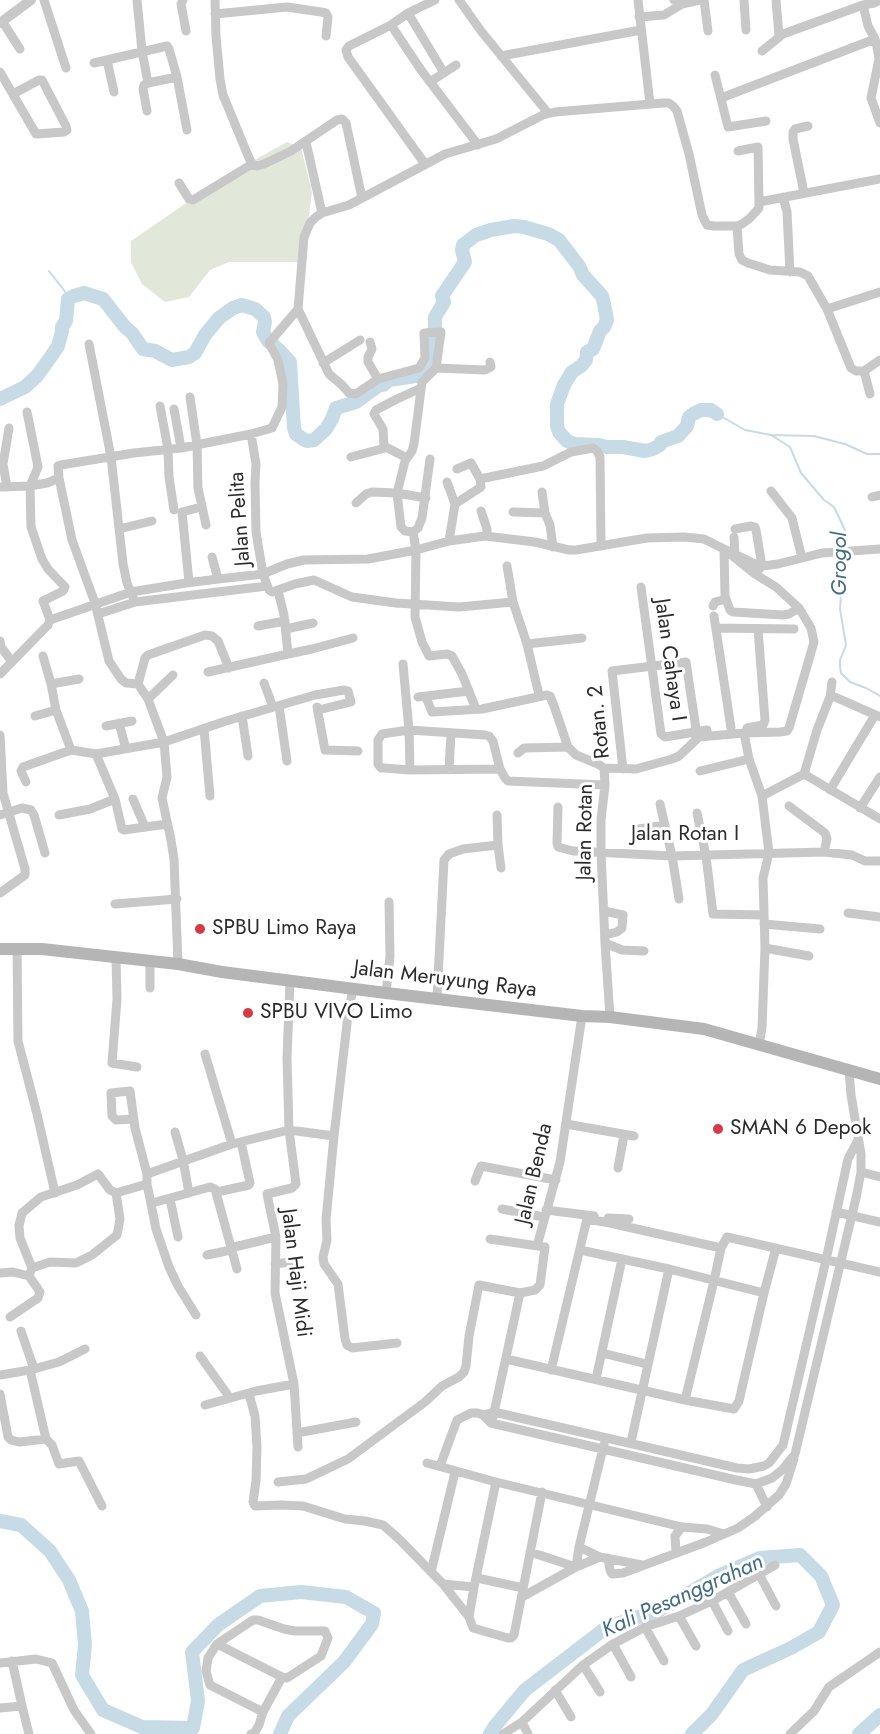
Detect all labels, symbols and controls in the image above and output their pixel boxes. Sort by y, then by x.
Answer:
street label: Jalan Pelita [225,471,257,567]
water label: Grogol [828,532,854,596]
street label: Jalan Cahaya I [648,597,690,723]
street label: Rotan. 2 [584,684,616,760]
street label: Jalan Rotan [573,783,599,881]
street label: Jalan Rotan I [631,822,739,848]
place label: SPBU Limo Raya [212,916,356,942]
marker: SPBU Limo Raya [193,922,207,936]
street label: Jalan Meruyung Raya [352,956,538,1004]
place label: SPBU VIVO Limo [260,1000,412,1026]
marker: SPBU VIVO Limo [241,1006,255,1020]
place label: SMAN 6 Depok [730,1116,871,1142]
street label: Jalan Benda [511,1121,559,1227]
marker: SMAN 6 Depok [711,1122,725,1136]
street label: Jalan Haji Midi [275,1207,315,1339]
water label: Kali Pesanggrahan [598,1550,768,1644]

